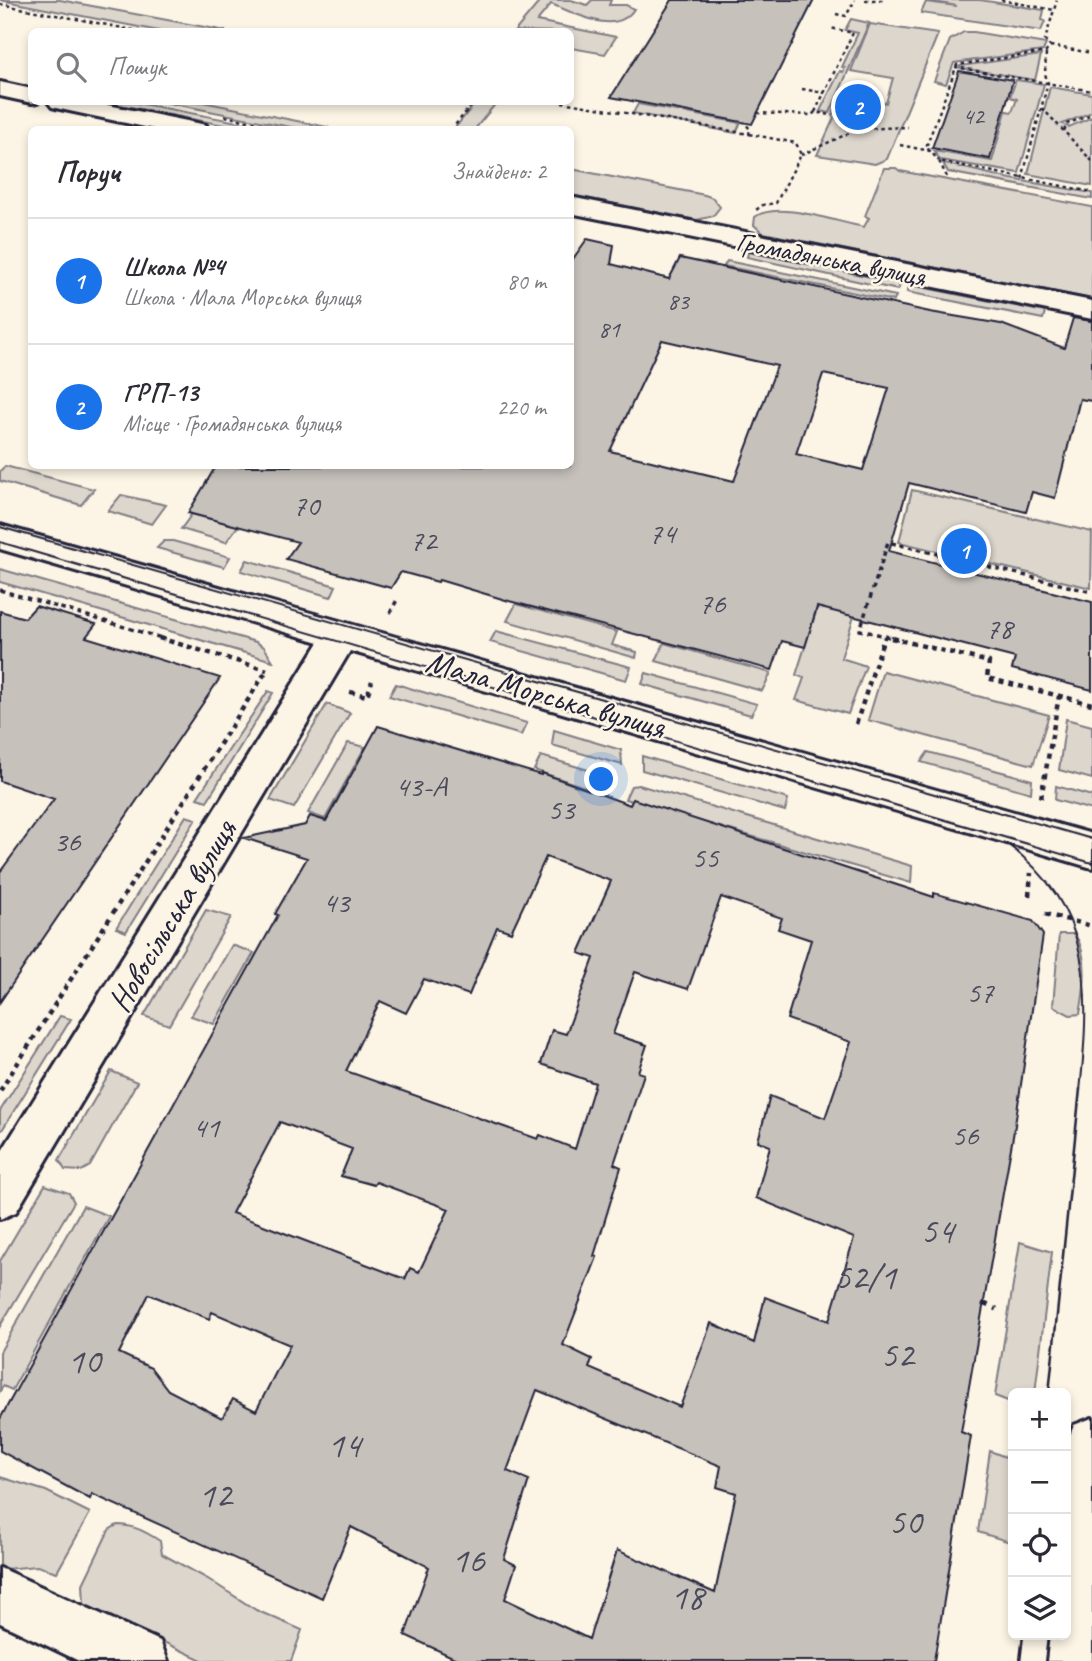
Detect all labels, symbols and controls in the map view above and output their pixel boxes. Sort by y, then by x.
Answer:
search box [28,28,574,105]
icon: search [52,48,90,86]
text: Пошук [108,50,166,83]
pin: 2 [835,81,881,133]
house number: 42 [962,101,986,131]
text: Поруч [56,153,120,191]
text: Знайдено: 2 [451,157,546,186]
street label: Громадянська вулиця [733,223,929,294]
text: Школа №4 [123,250,224,283]
text: 1 [74,267,84,296]
text: 80 m [507,267,546,296]
text: Школа · Мала Морська вулиця [123,283,361,312]
house number: 83 [667,286,691,316]
house number: 81 [598,314,621,344]
text: ГРП-13 [123,376,198,409]
text: 2 [74,393,84,422]
text: 220 m [497,393,546,422]
text: Місце · Громадянська вулиця [123,409,341,438]
house number: 70 [293,486,322,524]
house number: 74 [649,514,678,552]
house number: 72 [410,521,439,559]
pin: 1 [941,525,987,577]
house number: 76 [699,584,727,622]
house number: 78 [986,609,1015,647]
street label: Мала Морська вулиця [421,640,671,748]
your location [584,762,618,796]
house number: 43-А [395,767,449,805]
house number: 53 [548,790,577,828]
street label: Новосільська вулиця [98,811,246,1019]
house number: 36 [54,822,82,860]
house number: 55 [692,838,720,876]
house number: 43 [323,883,352,921]
house number: 57 [967,973,995,1011]
house number: 41 [193,1108,221,1146]
house number: 56 [952,1116,980,1154]
house number: 54 [920,1207,957,1254]
house number: 52/1 [834,1253,898,1300]
house number: 52 [880,1331,917,1378]
house number: 10 [67,1337,103,1384]
map controls [1008,1388,1071,1640]
button: + [1008,1388,1071,1451]
house number: 14 [327,1421,364,1468]
button: − [1008,1451,1071,1514]
house number: 12 [198,1471,235,1518]
house number: 50 [888,1498,924,1545]
button: locate [1008,1514,1071,1577]
house number: 16 [451,1536,486,1583]
house number: 18 [670,1573,707,1620]
button: layers [1008,1577,1071,1640]

